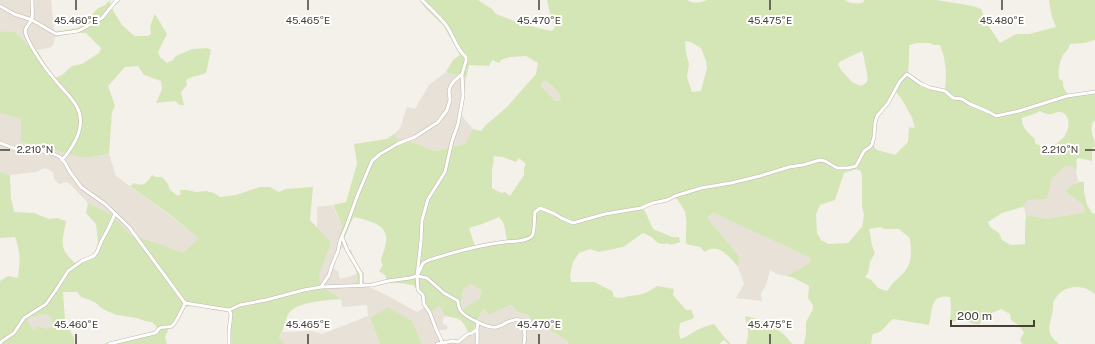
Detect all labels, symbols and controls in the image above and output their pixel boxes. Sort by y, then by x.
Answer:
text: 45.460°E [54,14,98,26]
text: 45.465°E [286,14,330,26]
text: 45.470°E [517,14,561,26]
text: 45.475°E [748,14,792,26]
text: 45.480°E [980,14,1024,26]
text: 2.210°N [17,143,53,155]
text: 2.210°N [1042,143,1078,155]
scale bar [951,302,1034,328]
text: 200 m [957,309,992,323]
text: 45.460°E [54,318,98,330]
text: 45.465°E [286,318,330,330]
text: 45.470°E [517,318,561,330]
text: 45.475°E [748,318,792,330]

